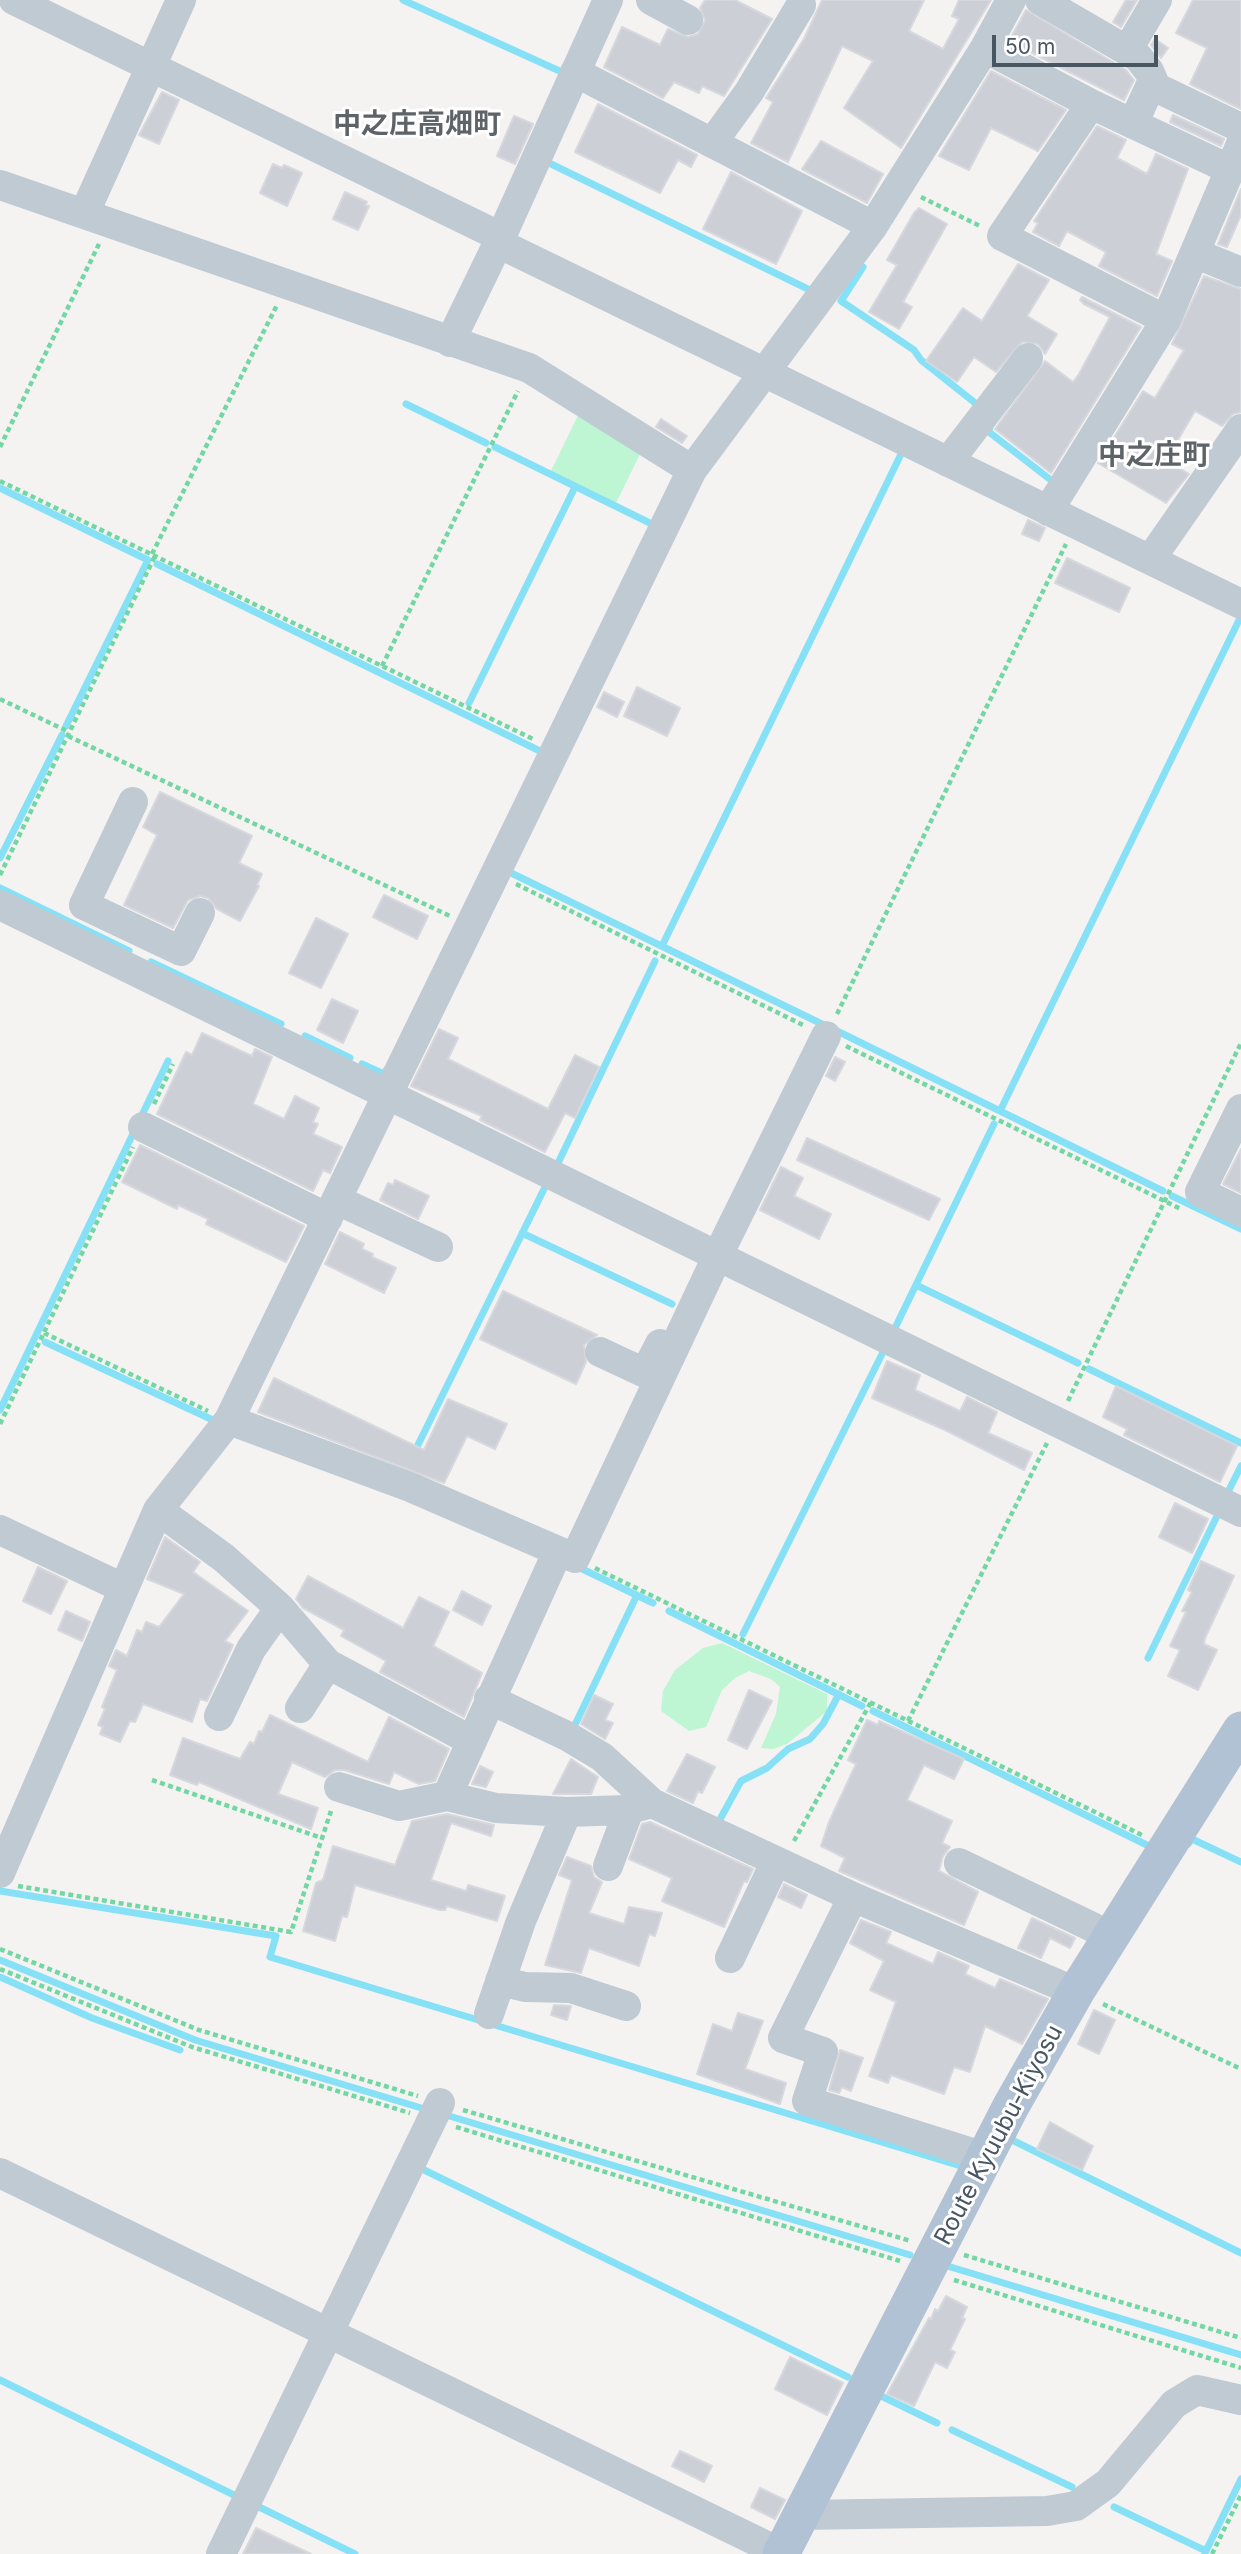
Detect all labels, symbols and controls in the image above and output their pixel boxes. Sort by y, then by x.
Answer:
scale bar [996,21,1162,65]
text: 50 m [1005,34,1055,59]
district label: 中之庄高畑町 [333,108,501,142]
district label: 中之庄町 [1098,439,1210,473]
street label: Route Kyuubu-Kiyosu [929,2020,1069,2250]

